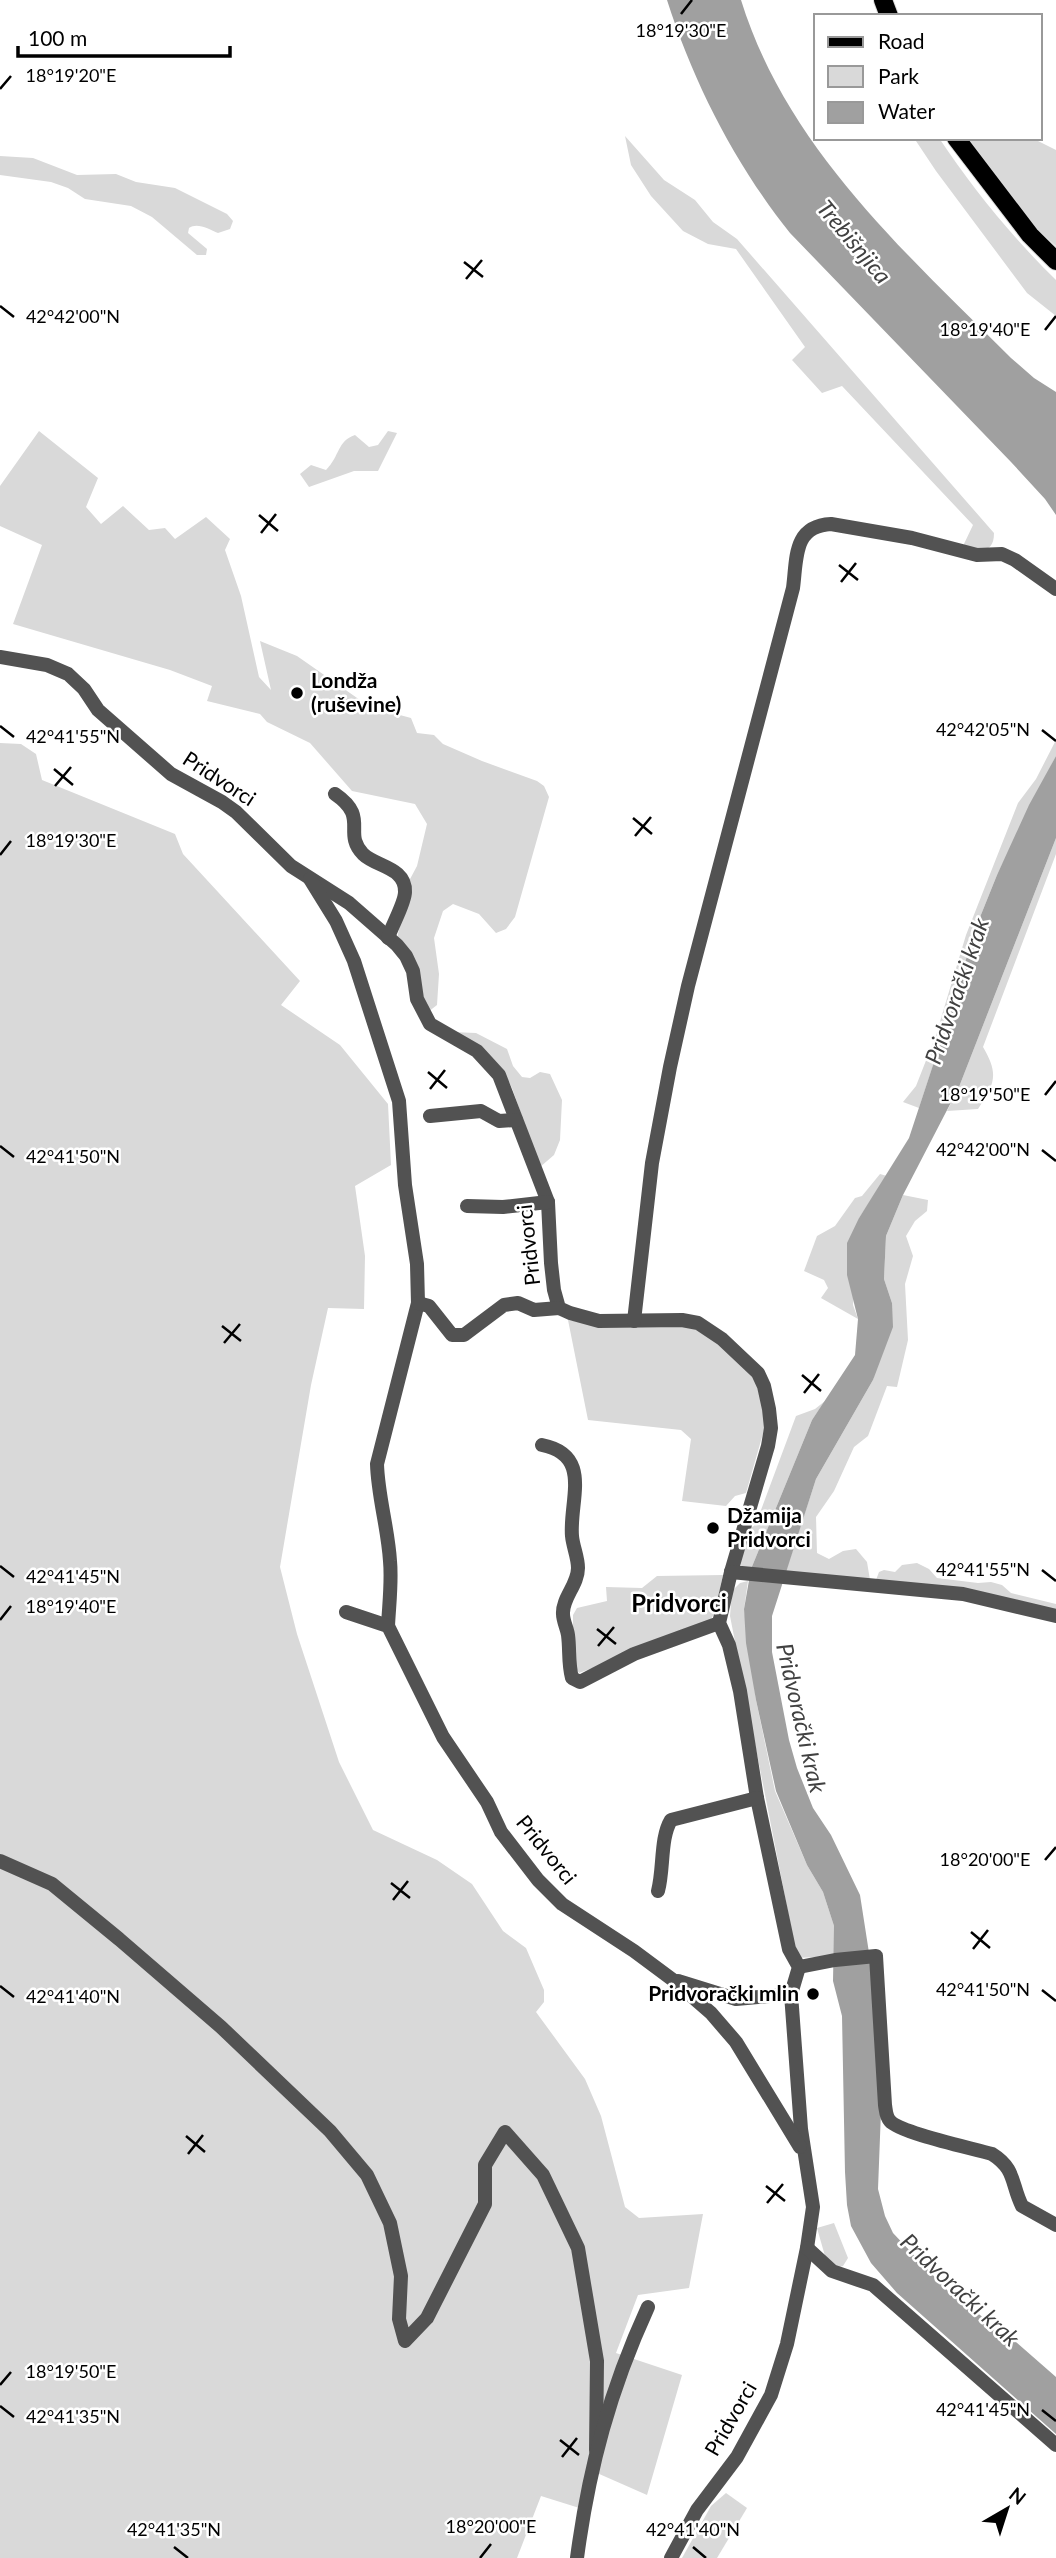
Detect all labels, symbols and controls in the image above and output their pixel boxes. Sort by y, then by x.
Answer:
scale bar [18,14,229,58]
legend [814,14,1042,140]
text: 18°19'30"E [636,19,726,41]
text: 100 m [28,25,87,50]
text: Road [878,28,925,53]
text: Park [878,63,919,88]
text: 18°19'20"E [26,64,116,86]
text: Water [878,98,935,123]
water label: Trebišnjica [812,194,898,289]
text: 42°42'00"N [26,305,120,327]
text: 18°19'40"E [940,318,1030,340]
place label: Londža (ruševine) [311,667,401,716]
marker: Londža (ruševine) [289,685,305,701]
text: 42°42'05"N [936,718,1030,740]
text: 42°41'55"N [26,725,120,747]
street label: Pridvorci [179,745,261,810]
text: 18°19'30"E [26,829,116,851]
water label: Pridvorački krak [918,913,994,1067]
text: 18°19'50"E [940,1083,1030,1105]
text: 42°42'00"N [936,1138,1030,1160]
text: 42°41'50"N [26,1145,120,1167]
street label: Pridvorci [511,1203,544,1287]
place label: Džamija Pridvorci [727,1502,811,1551]
marker: Džamija Pridvorci [705,1520,721,1536]
text: 42°41'55"N [936,1558,1030,1580]
text: 42°41'45"N [26,1565,120,1587]
district label: Pridvorci [631,1588,727,1617]
text: 18°19'40"E [26,1595,116,1617]
water label: Pridvorački krak [771,1640,833,1796]
street label: Pridvorci [512,1809,583,1889]
text: 18°20'00"E [940,1848,1030,1870]
text: 42°41'50"N [936,1978,1030,2000]
place label: Pridvorački mlin [648,1980,799,2005]
text: 42°41'40"N [26,1985,120,2007]
marker: Pridvorački mlin [805,1986,821,2002]
water label: Pridvorački krak [895,2227,1027,2352]
text: 18°19'50"E [26,2360,116,2382]
street label: Pridvorci [698,2377,761,2460]
text: 42°41'45"N [936,2398,1030,2420]
text: 42°41'35"N [26,2405,120,2427]
north arrow [972,2474,1042,2544]
text: N [1005,2482,1031,2509]
text: 18°20'00"E [446,2515,536,2537]
text: 42°41'35"N [127,2518,221,2540]
text: 42°41'40"N [646,2518,740,2540]

